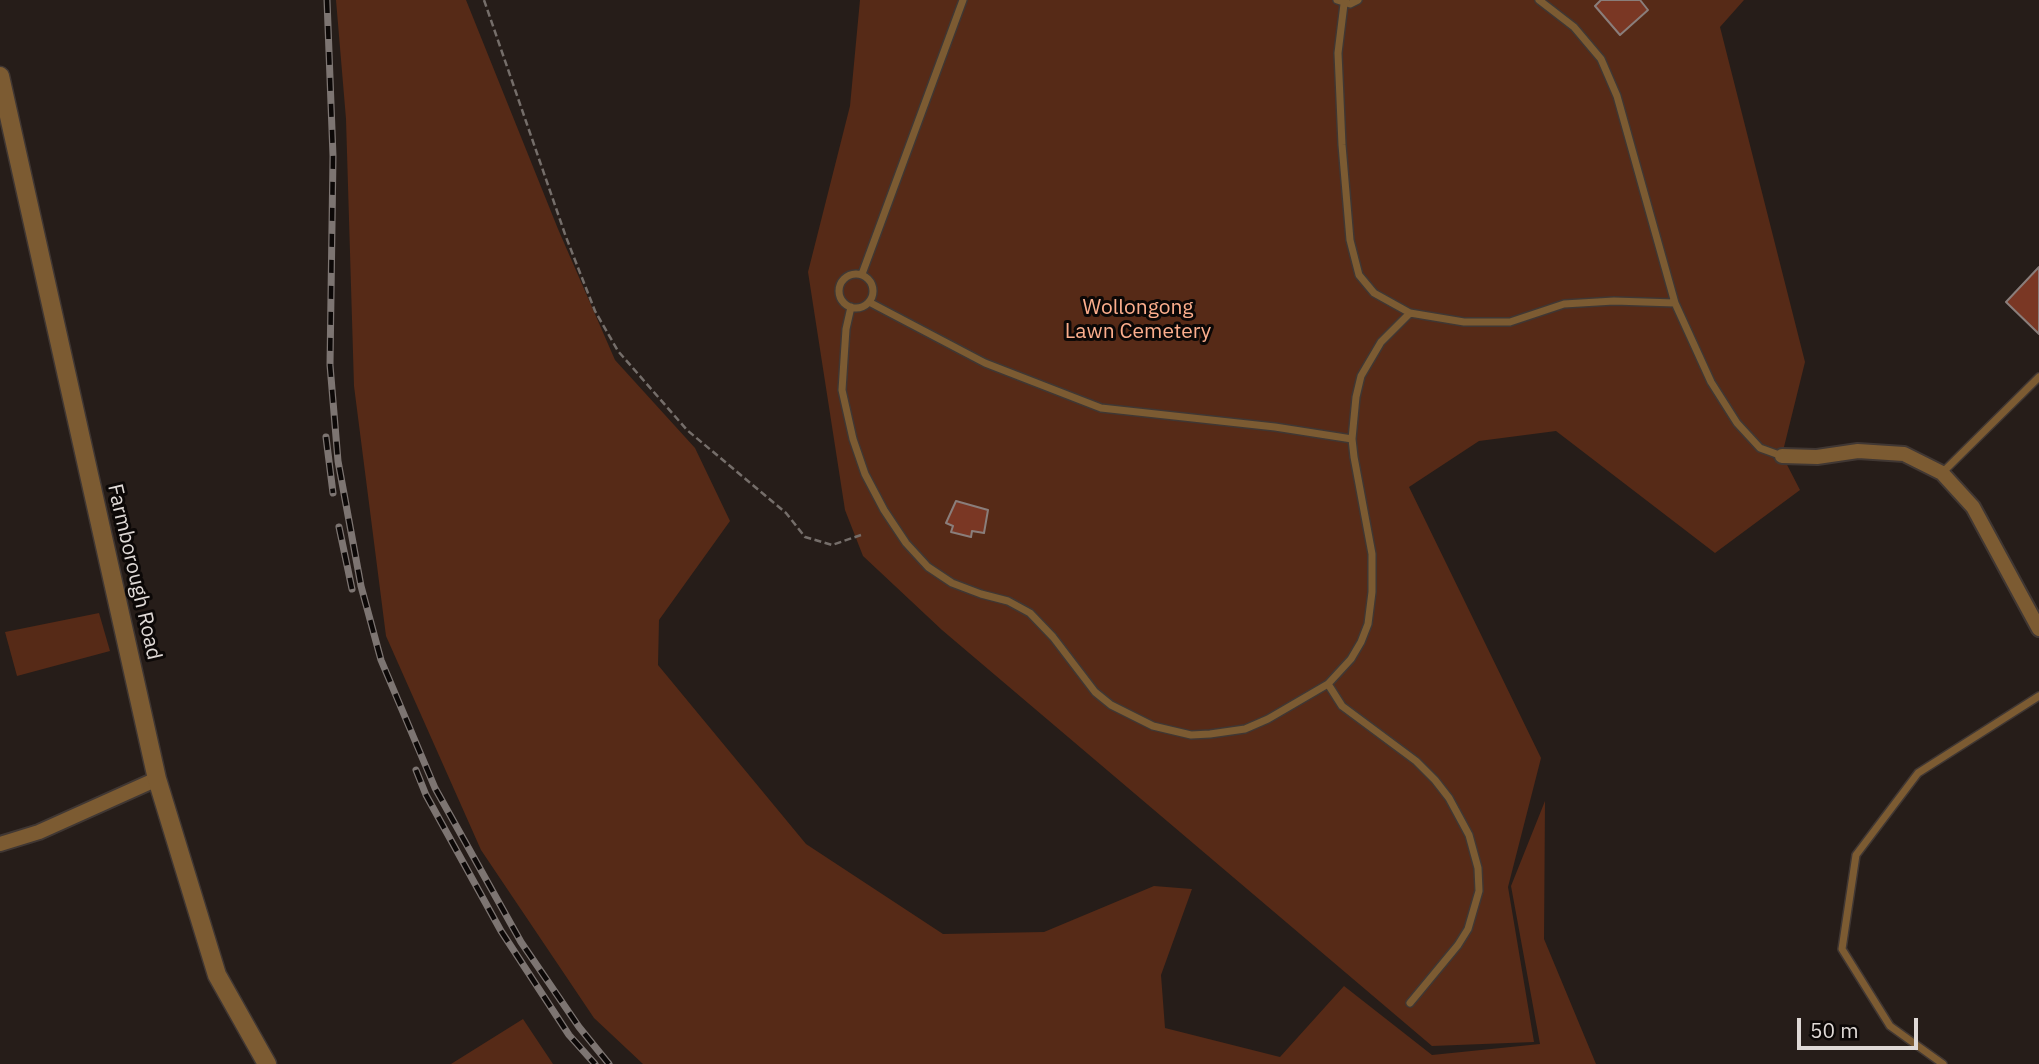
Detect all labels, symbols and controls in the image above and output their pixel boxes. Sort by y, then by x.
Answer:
park label: Wollongong Lawn Cemetery [1065,295,1211,345]
street label: Farmborough Road [102,482,166,662]
scale bar [1801,1004,1922,1048]
text: 50 m [1810,1016,1859,1044]

